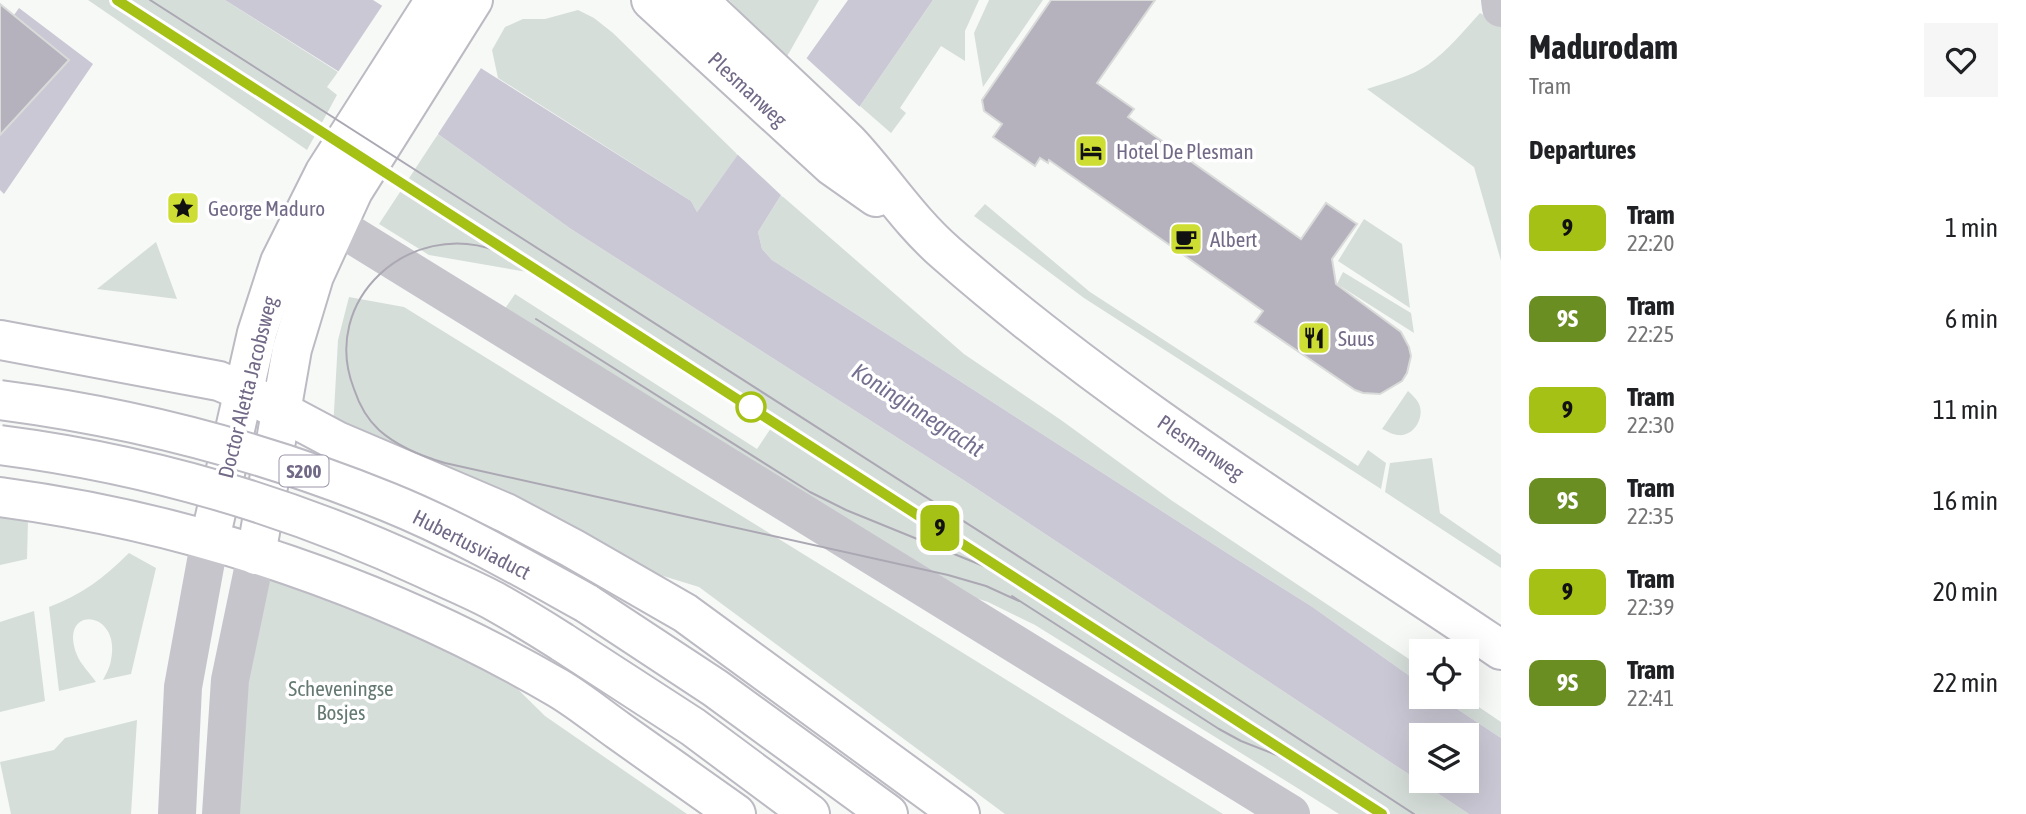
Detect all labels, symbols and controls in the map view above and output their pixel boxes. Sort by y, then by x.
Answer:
button: heart [1924,23,1998,97]
text: Madurodam [1529,28,1678,66]
street label: Plesmanweg [704,47,792,131]
text: Tram [1529,73,1571,99]
hotel icon: Hotel De Plesman [1072,132,1110,170]
text: Departures [1529,135,1636,165]
place label: Hotel De Plesman [1116,139,1254,163]
place icon: George Maduro [164,189,202,227]
place label: George Maduro [208,196,325,220]
text: Tram [1627,200,1675,230]
text: 1 min [1945,213,1998,243]
text: 9 [1562,214,1573,241]
cafe icon: Albert [1167,220,1205,258]
place label: Albert [1210,227,1257,251]
text: 22:20 [1627,230,1674,256]
text: Tram [1627,291,1675,321]
street label: Doctor Aletta Jacobsweg [213,294,281,480]
text: 6 min [1945,304,1998,334]
text: 9S [1557,305,1578,332]
restaurant icon: Suus [1295,319,1333,357]
text: 22:25 [1627,321,1674,347]
place label: Suus [1338,326,1375,350]
water label: Koninginnegracht [847,358,989,462]
text: Tram [1627,382,1675,412]
unlabelled marker [736,392,766,422]
text: 11 min [1933,395,1998,425]
text: 9 [1562,396,1573,423]
street label: Plesmanweg [1153,409,1249,485]
text: 22:30 [1627,412,1674,438]
road number: S200 [280,456,328,486]
text: Tram [1627,473,1675,503]
text: 16 min [1933,486,1998,516]
text: 9S [1557,487,1578,514]
text: 22:35 [1627,503,1674,529]
street label: Hubertusviaduct [409,504,535,584]
line badge: 9 [917,505,963,551]
text: 9 [934,514,946,541]
text: Tram [1627,564,1675,594]
text: 20 min [1933,577,1998,607]
text: 9 [1562,578,1573,605]
text: 22:39 [1627,594,1674,620]
map controls [1409,639,1479,793]
button: locate [1409,639,1479,709]
text: Tram [1627,655,1675,685]
text: 22 min [1933,668,1998,698]
text: 9S [1557,669,1578,696]
park label: Scheveningse Bosjes [288,676,394,724]
text: 22:41 [1627,685,1674,711]
button: layers [1409,723,1479,793]

